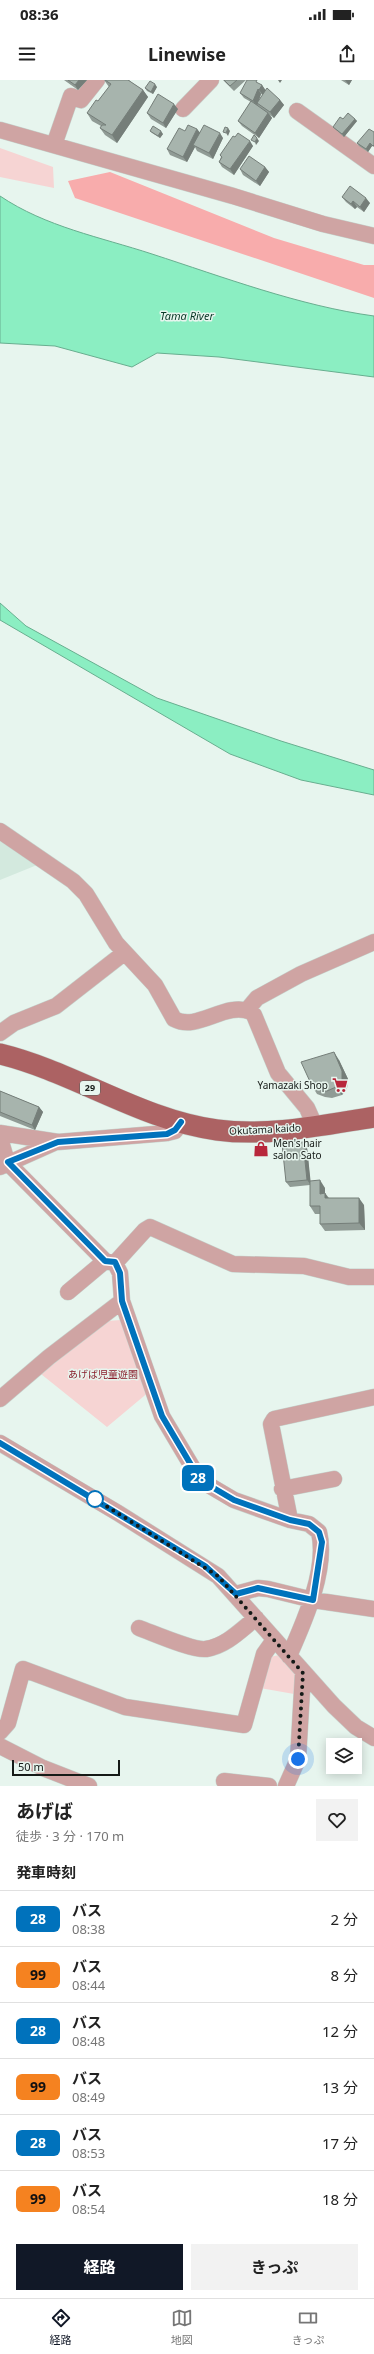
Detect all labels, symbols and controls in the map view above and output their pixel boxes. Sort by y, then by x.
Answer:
text: 08:36 [20,4,59,24]
text: Linewise [148,42,226,66]
icon: menu [16,43,38,65]
icon: share [336,43,358,65]
water label: Tama River [160,308,214,323]
supermarket icon: Yamazaki Shop [331,1076,349,1094]
place label: Yamazaki Shop [258,1078,328,1092]
road number: 29 [80,1081,100,1095]
street label: Okutama kaido [229,1120,301,1138]
place label: Men's hair salon Sato [273,1136,322,1162]
shop icon: Men's hair salon Sato [252,1140,270,1158]
park label: あげば児童遊園 [68,1367,138,1381]
line badge: 28 [180,1465,216,1491]
text: 28 [190,1468,206,1487]
unlabelled marker [86,1490,104,1508]
map controls [326,1738,362,1774]
button: layers [326,1738,362,1774]
your location [288,1749,308,1769]
scale bar [12,1758,120,1777]
text: 50 m [18,1759,44,1774]
text: あげば [16,1798,73,1824]
button: heart [316,1799,358,1841]
text: 徒歩 · 3 分 · 170 m [16,1827,124,1845]
text: 発車時刻 [16,1862,76,1882]
text: バス [72,1900,102,1920]
text: 28 [30,1909,46,1928]
text: 2 分 [331,1909,358,1929]
text: 08:38 [72,1920,105,1938]
text: バス [72,1956,102,1976]
text: 99 [30,1965,46,1984]
text: 8 分 [331,1965,358,1985]
text: 08:44 [72,1976,105,1994]
text: バス [72,2012,102,2032]
text: 28 [30,2021,46,2040]
text: 12 分 [322,2021,358,2041]
text: 08:48 [72,2032,105,2050]
text: バス [72,2068,102,2088]
text: 99 [30,2077,46,2096]
text: 13 分 [322,2077,358,2097]
text: 08:49 [72,2088,105,2106]
text: バス [72,2124,102,2144]
text: 28 [30,2133,46,2152]
text: 17 分 [322,2133,358,2153]
text: 08:53 [72,2144,105,2162]
text: バス [72,2180,102,2200]
text: 99 [30,2189,46,2208]
text: 18 分 [322,2189,358,2209]
text: 08:54 [72,2200,105,2218]
button: 経路 [16,2244,183,2290]
button: きっぷ [191,2244,358,2290]
tab: 経路 [50,2307,72,2347]
tab: 地図 [171,2307,193,2347]
tab: きっぷ [292,2307,324,2347]

